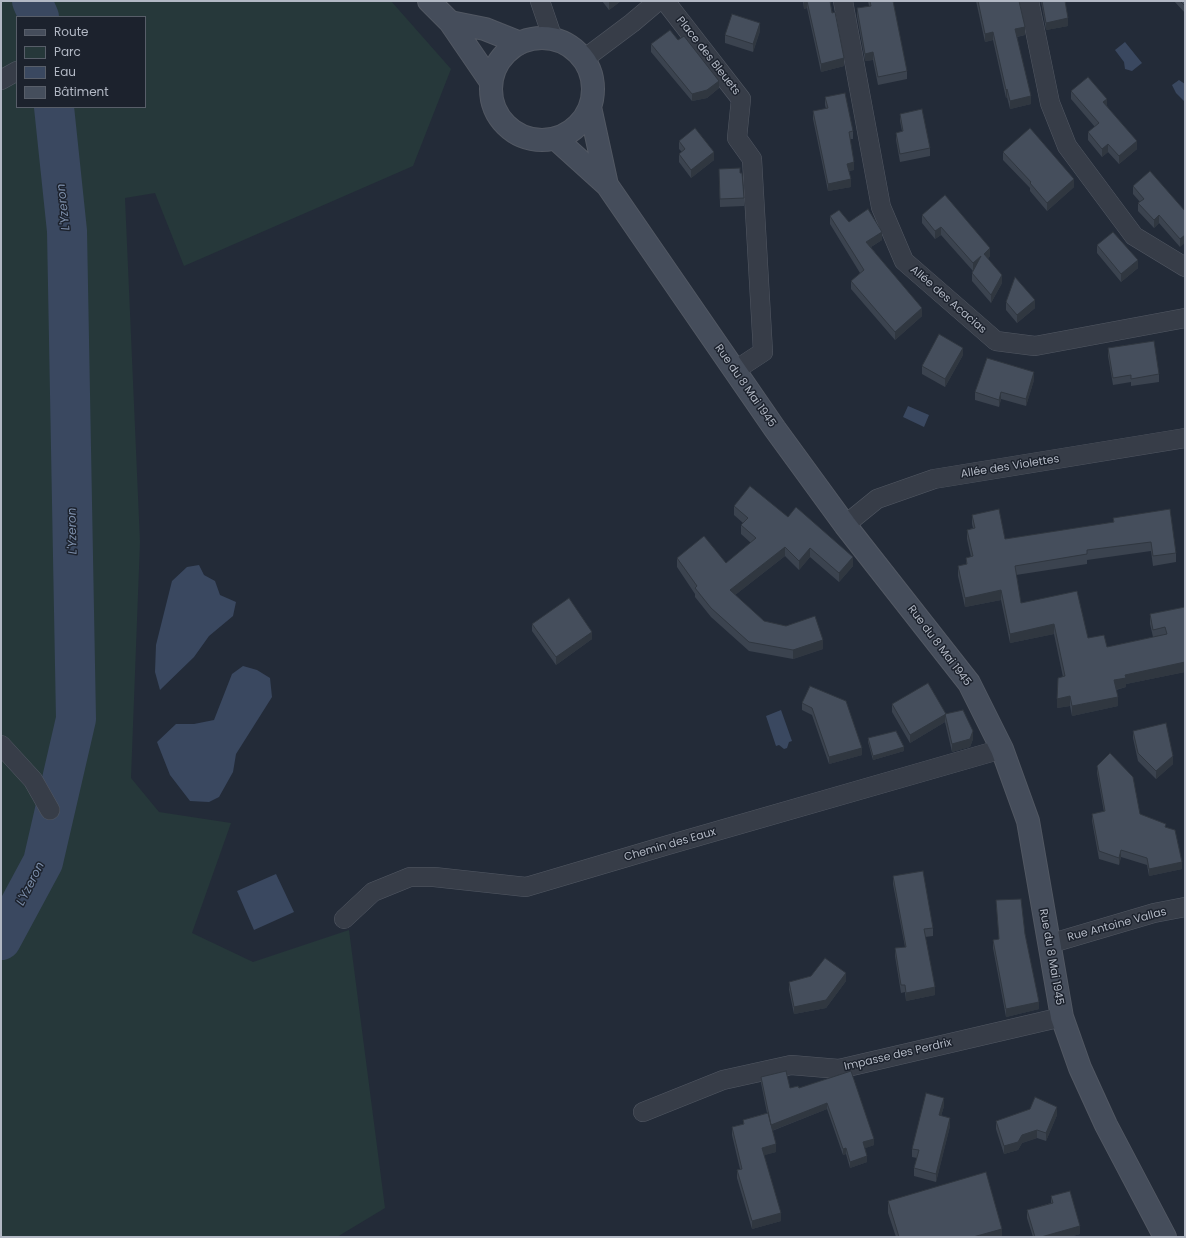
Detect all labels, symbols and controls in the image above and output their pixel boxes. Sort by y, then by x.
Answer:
street label: Place des Bleuets [673,14,743,98]
legend [16,16,146,108]
text: Route [54,23,88,40]
text: Parc [54,43,81,60]
text: Eau [54,63,76,80]
text: Bâtiment [54,83,109,100]
water label: L'Yzeron [54,183,74,231]
street label: Allée des Acacias [907,263,989,337]
street label: Rue du 8 Mai 1945 [712,342,778,430]
street label: Allée des Violettes [960,453,1060,481]
water label: L'Yzeron [65,507,81,555]
street label: Rue du 8 Mai 1945 [904,603,974,689]
street label: Chemin des Eaux [623,826,717,864]
water label: L'Yzeron [14,860,48,908]
street label: Rue Antoine Vallas [1066,905,1168,945]
street label: Rue du 8 Mai 1945 [1036,908,1066,1006]
street label: Impasse des Perdrix [843,1036,953,1074]

